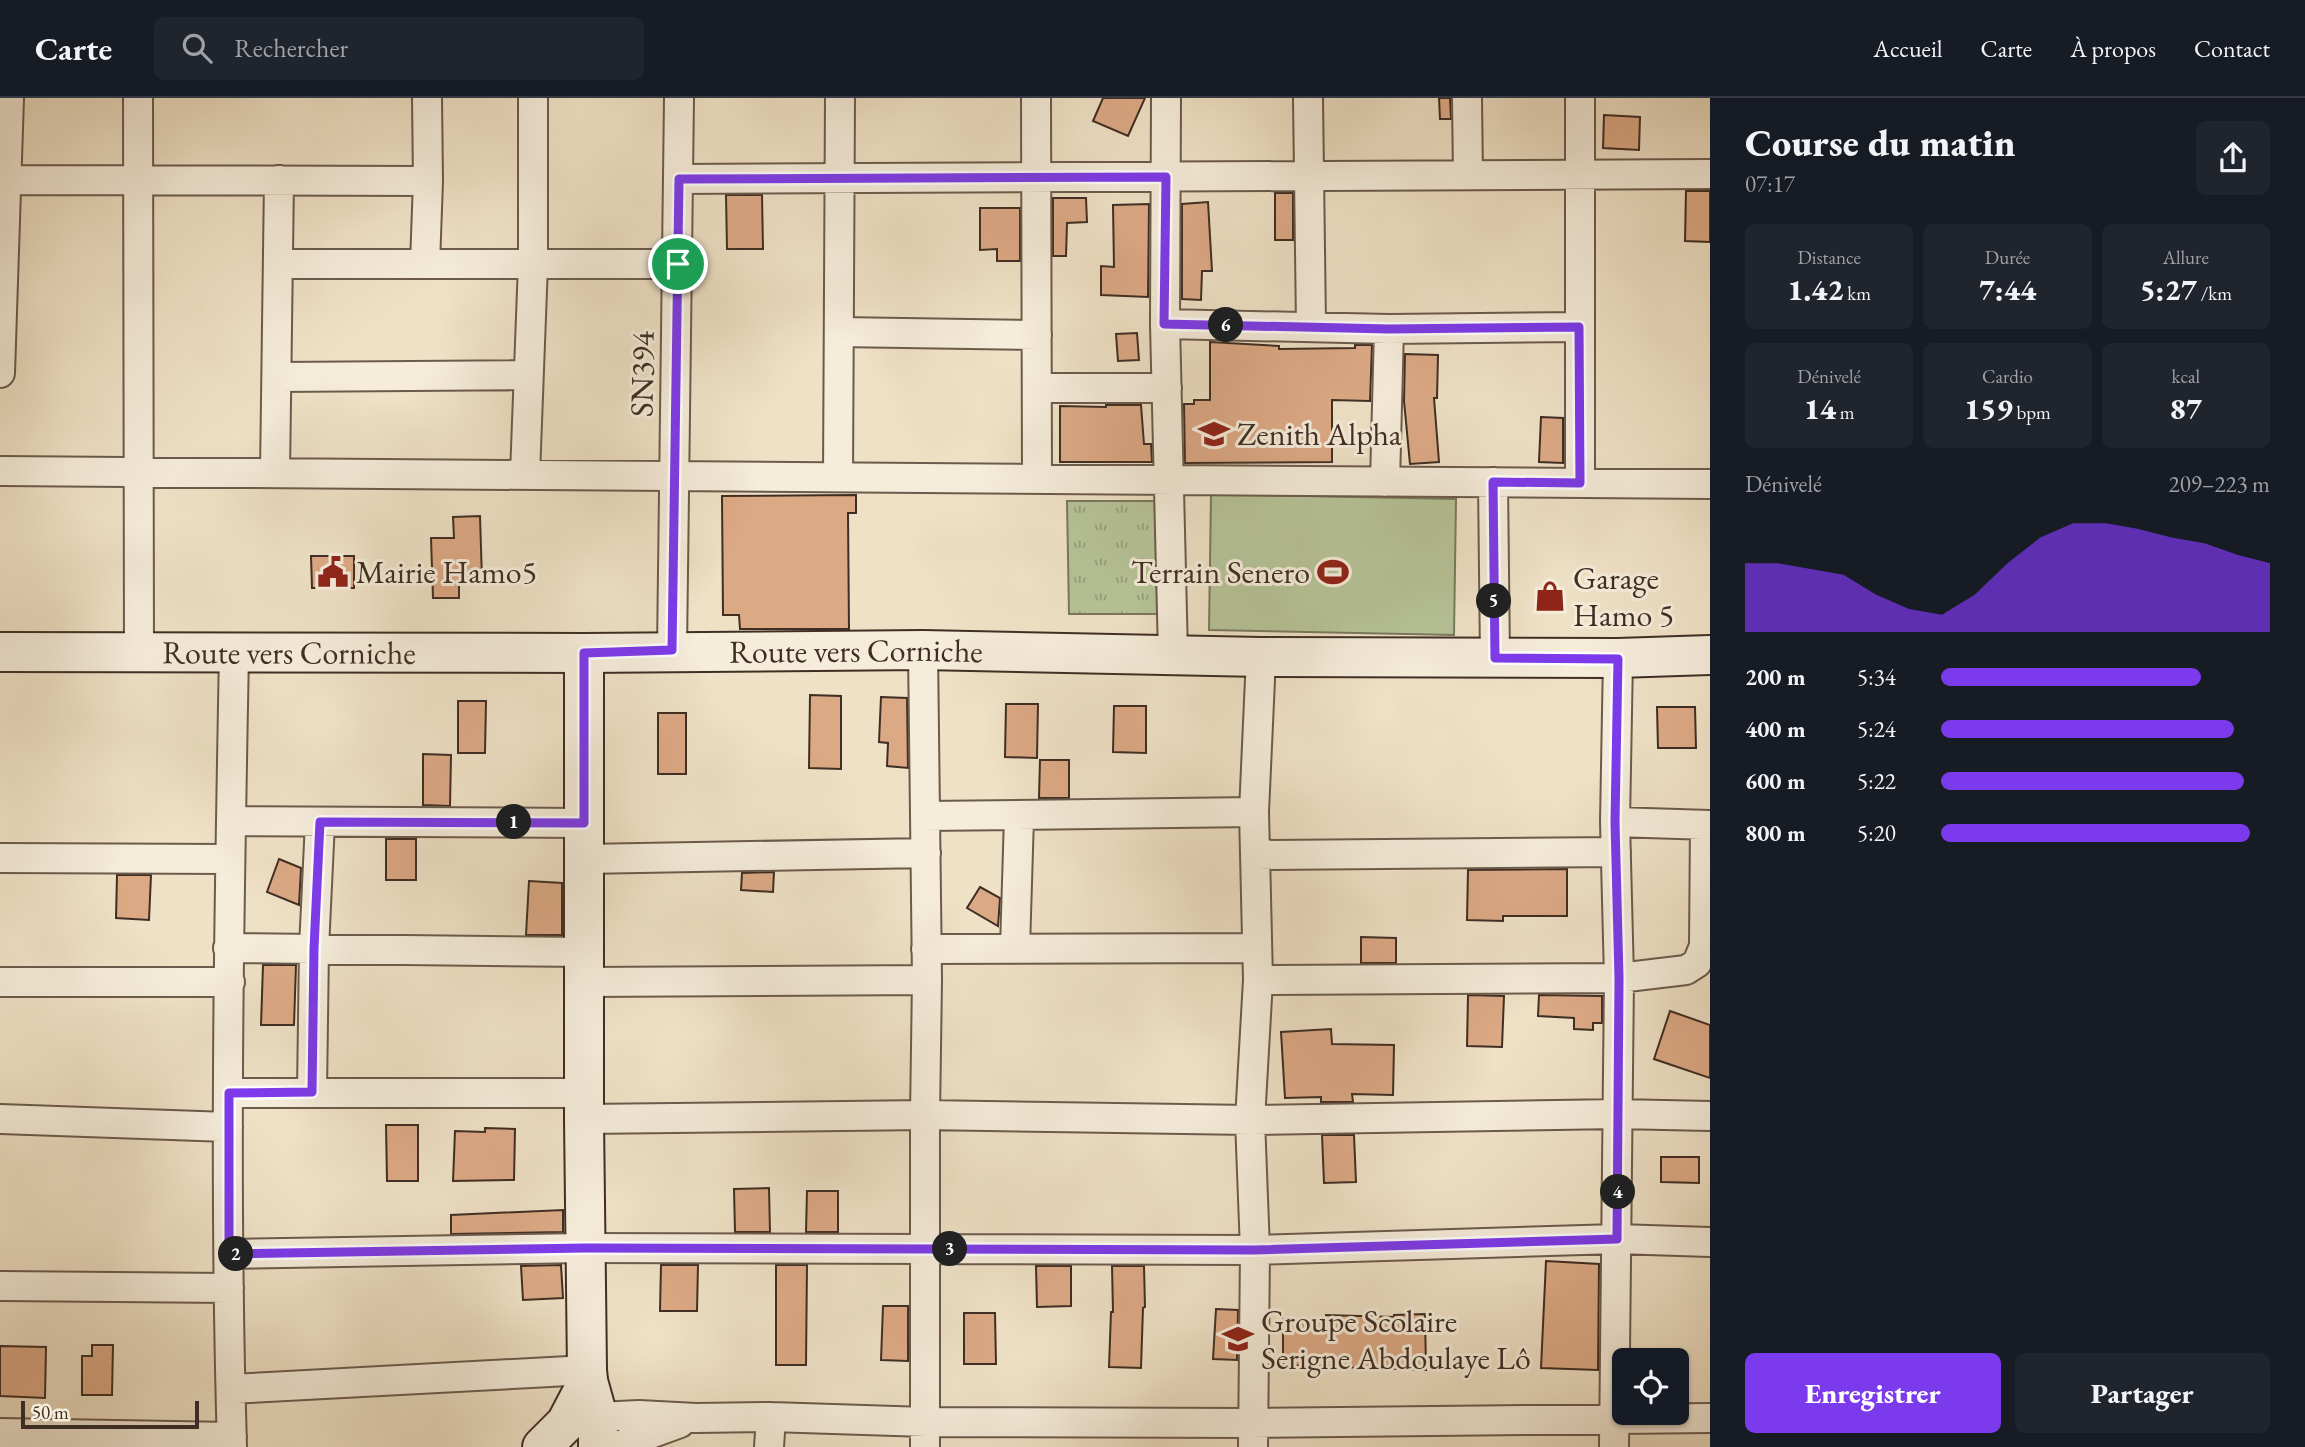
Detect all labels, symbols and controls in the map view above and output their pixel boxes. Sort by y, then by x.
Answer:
search box [154,17,644,80]
text: Carte [35,27,112,70]
icon: search [178,29,216,67]
text: Rechercher [234,31,348,65]
text: Accueil [1873,33,1943,64]
text: Carte [1981,33,2032,64]
text: À propos [2070,33,2156,64]
text: Contact [2194,33,2270,64]
text: Course du matin [1745,118,2016,167]
button: share [2196,121,2270,195]
text: 07:17 [1745,169,1795,199]
pin [648,234,708,294]
icon: arrive [659,245,697,283]
text: Distance [1797,245,1861,270]
text: Durée [1985,245,2030,270]
text: Allure [2163,245,2209,270]
text: 1.42 [1787,270,1843,309]
text: 7:44 [1979,270,2036,309]
text: 5:27 [2140,270,2197,309]
text: km [1843,281,1871,306]
text: /km [2197,281,2232,306]
pin: 6 [1208,308,1244,342]
text: 6 [1220,312,1231,337]
street label: SN394 [620,330,664,418]
text: Dénivelé [1797,364,1861,389]
text: Cardio [1982,364,2033,389]
text: kcal [2172,364,2200,389]
text: 14 [1804,389,1836,428]
text: 159 [1964,389,2013,428]
text: 87 [2170,389,2202,428]
text: m [1836,400,1855,425]
text: bpm [2013,400,2051,425]
place label: Zenith Alpha [1237,413,1402,455]
school or university icon: Zenith Alpha [1197,417,1231,451]
text: Dénivelé [1745,469,1822,499]
text: 209–223 m [2169,469,2270,499]
place label: Mairie Hamo5 [356,551,537,593]
place label: Terrain Senero [1131,551,1310,593]
public building icon: Mairie Hamo5 [316,555,350,589]
sports icon: Terrain Senero [1316,555,1350,589]
place label: Garage Hamo 5 [1573,557,1674,636]
shop icon: Garage Hamo 5 [1533,579,1567,613]
pin: 5 [1476,584,1512,618]
text: 5 [1488,588,1499,613]
street label: Route vers Corniche [729,629,983,673]
street label: Route vers Corniche [162,631,416,674]
text: 200 m [1745,662,1806,692]
text: 5:34 [1857,662,1896,692]
text: 400 m [1745,714,1806,744]
text: 5:24 [1857,714,1896,744]
text: 600 m [1745,766,1806,796]
text: 5:22 [1857,766,1896,796]
pin: 1 [496,804,532,840]
text: 1 [508,809,519,834]
text: 800 m [1745,818,1806,848]
text: 5:20 [1857,818,1896,848]
pin: 4 [1600,1174,1636,1210]
text: 4 [1612,1179,1623,1204]
pin: 3 [932,1232,968,1266]
pin: 2 [218,1236,254,1272]
text: 3 [944,1236,955,1261]
text: 2 [230,1241,241,1266]
place label: Groupe Scolaire Serigne Abdoulaye Lô [1261,1300,1531,1379]
school or university icon: Groupe Scolaire Serigne Abdoulaye Lô [1221,1322,1255,1356]
map controls [1612,1348,1689,1425]
button: locate [1612,1348,1689,1425]
button: Enregistrer [1745,1353,2001,1433]
button: Partager [2015,1353,2270,1433]
scale bar [21,1398,200,1430]
text: 50 m [32,1400,69,1425]

